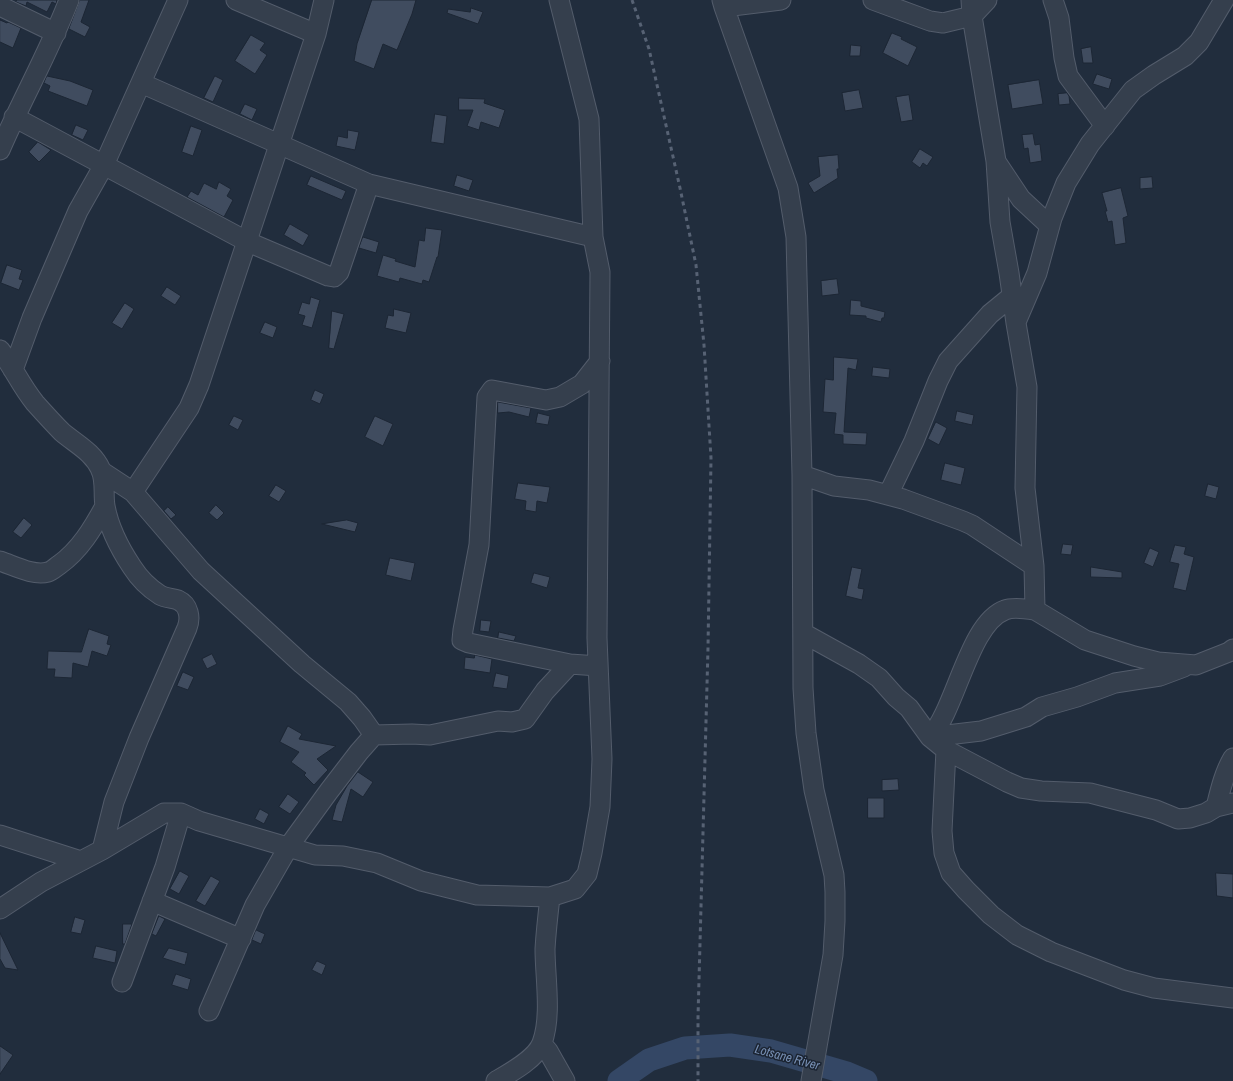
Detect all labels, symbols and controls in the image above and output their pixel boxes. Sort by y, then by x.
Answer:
water label: Lotsane River [753,1042,821,1074]

